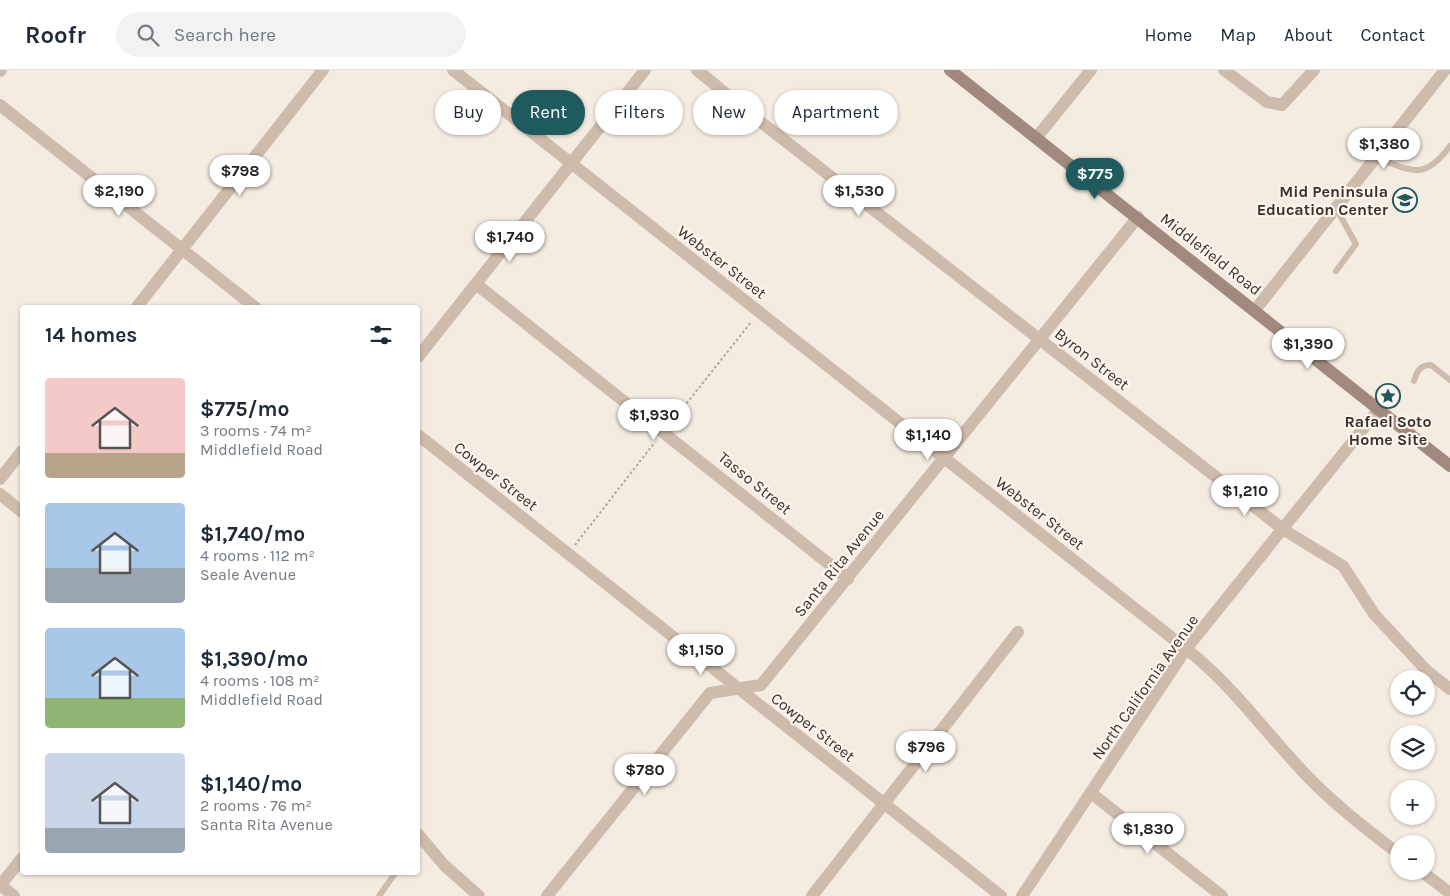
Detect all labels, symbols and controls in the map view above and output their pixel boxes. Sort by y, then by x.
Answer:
search box [116,12,466,57]
text: Roofr [25,21,86,49]
icon: search [134,21,162,49]
text: Search here [174,24,276,46]
text: Home [1144,24,1192,46]
text: Map [1220,24,1256,46]
text: About [1284,24,1333,46]
text: Contact [1361,24,1425,46]
chip: Buy [435,90,501,135]
chip: Rent [511,90,585,135]
chip: Filters [595,90,683,135]
chip: New [693,90,764,135]
chip: Apartment [774,90,898,135]
pin: $1,380 [1343,128,1425,170]
text: $1,380 [1358,134,1410,153]
pin: $798 [210,154,270,197]
pin: $775 [1065,158,1125,200]
text: $798 [220,161,260,180]
text: $775 [1077,164,1113,183]
pin: $2,190 [78,174,160,217]
pin: $1,530 [818,174,900,217]
text: $2,190 [94,181,144,200]
text: $1,530 [834,181,884,200]
place label: Mid Peninsula Education Center [1257,182,1389,219]
school or university icon: Mid Peninsula Education Center [1392,187,1418,213]
street label: Middlefield Road [1157,209,1265,299]
pin: $1,740 [469,220,551,263]
street label: Webster Street [674,221,770,303]
text: $1,740 [486,227,534,246]
icon: filters [367,321,395,349]
text: 14 homes [45,323,137,347]
street label: Byron Street [1051,324,1133,394]
pin: $1,390 [1267,328,1349,370]
text: $1,390 [1283,334,1333,353]
place icon: Rafael Soto Home Site [1375,383,1401,409]
text: $775/mo [200,397,289,421]
icon: home [85,398,145,458]
pin: $1,930 [613,398,695,441]
text: $1,930 [629,405,679,424]
place label: Rafael Soto Home Site [1345,412,1431,449]
pin: $1,140 [887,418,969,461]
text: 3 rooms · 74 m² [200,421,312,440]
text: $1,140 [905,425,951,444]
street label: Cowper Street [450,437,542,515]
text: Middlefield Road [200,440,323,459]
street label: Tasso Street [715,448,795,518]
street label: Webster Street [992,472,1088,554]
pin: $1,210 [1204,474,1286,517]
text: $1,210 [1222,481,1268,500]
street label: Santa Rita Avenue [790,505,888,621]
text: $1,740/mo [200,522,305,546]
icon: home [85,523,145,583]
text: 4 rooms · 112 m² [200,546,315,565]
text: Seale Avenue [200,565,296,584]
street label: North California Avenue [1088,611,1202,763]
pin: $1,150 [660,634,742,676]
text: $1,150 [678,640,724,659]
text: $1,390/mo [200,647,308,671]
icon: home [85,648,145,708]
map controls [1390,670,1435,880]
button: locate [1390,670,1435,715]
text: 4 rooms · 108 m² [200,671,320,690]
street label: Cowper Street [767,688,859,766]
text: Middlefield Road [200,690,323,709]
button: layers [1390,725,1435,770]
pin: $796 [896,730,956,773]
text: $796 [907,737,945,756]
pin: $780 [615,754,675,796]
text: $780 [625,760,665,779]
text: $1,140/mo [200,772,302,796]
icon: home [85,773,145,833]
button: + [1390,780,1435,825]
text: 2 rooms · 76 m² [200,796,312,815]
pin: $1,830 [1107,812,1189,855]
text: Santa Rita Avenue [200,815,333,834]
text: $1,830 [1122,819,1174,838]
button: − [1390,835,1435,880]

